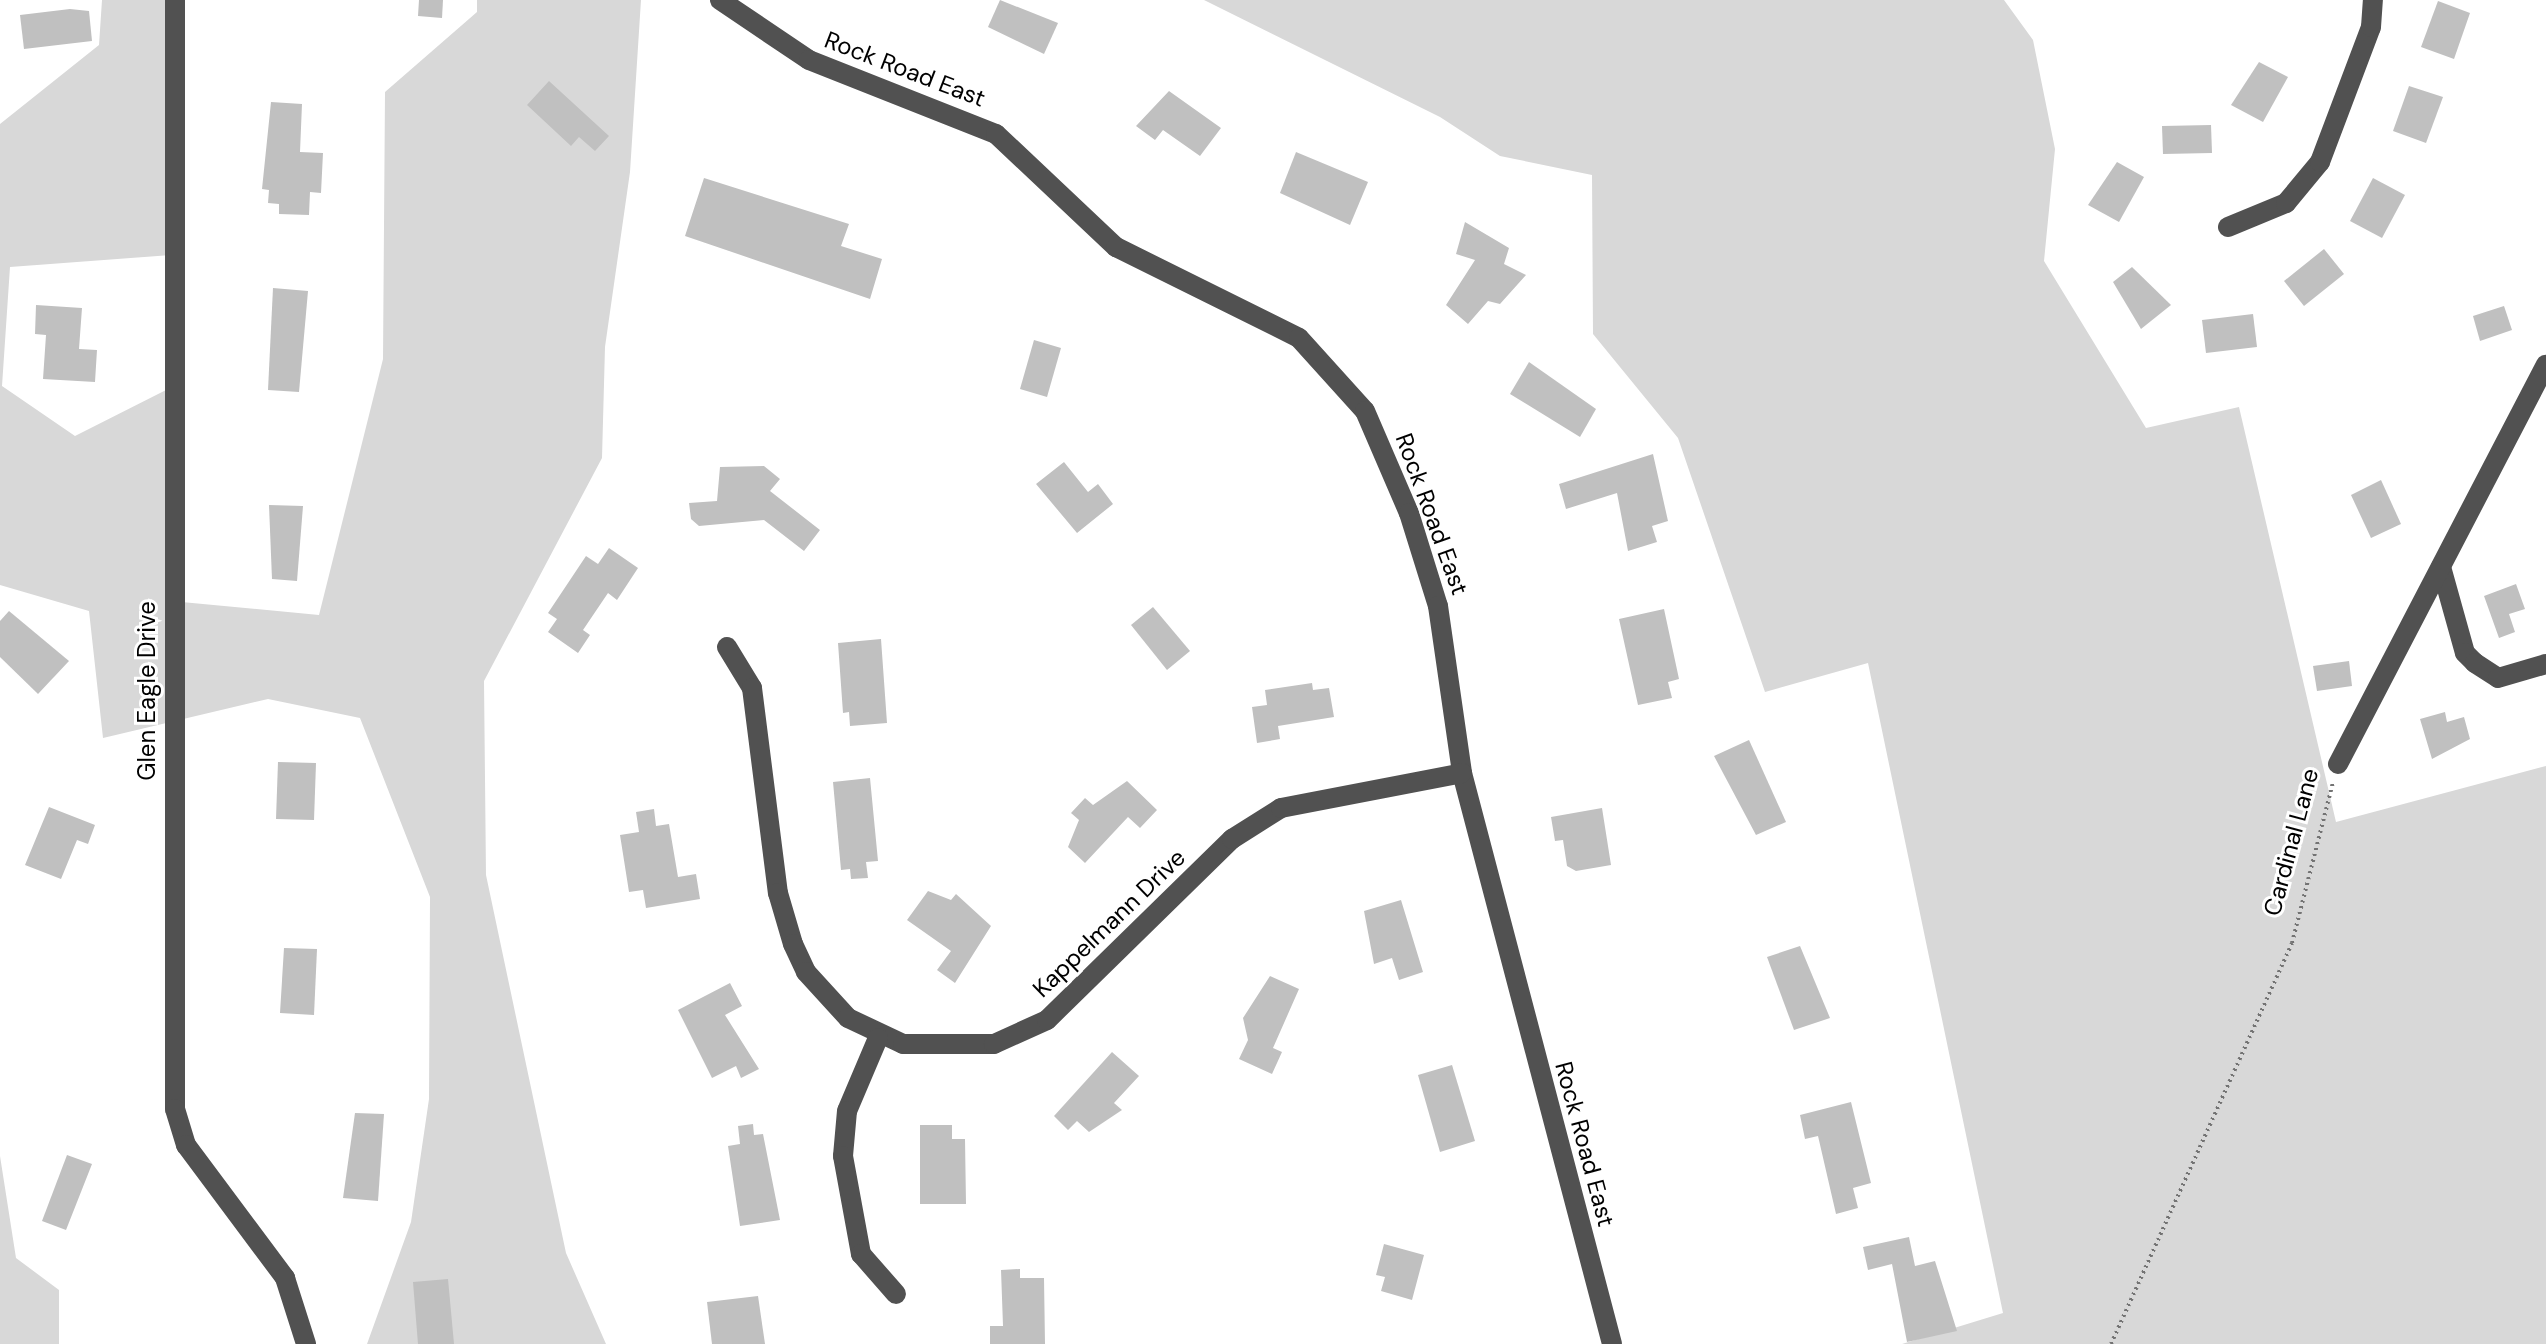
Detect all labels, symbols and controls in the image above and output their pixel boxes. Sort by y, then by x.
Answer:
street label: Rock Road East [821,25,989,113]
street label: Rock Road East [1389,429,1475,599]
street label: Glen Eagle Drive [133,601,161,781]
street label: Cardinal Lane [2258,765,2324,919]
street label: Kappelmann Drive [1027,843,1191,1003]
street label: Rock Road East [1549,1058,1621,1230]

